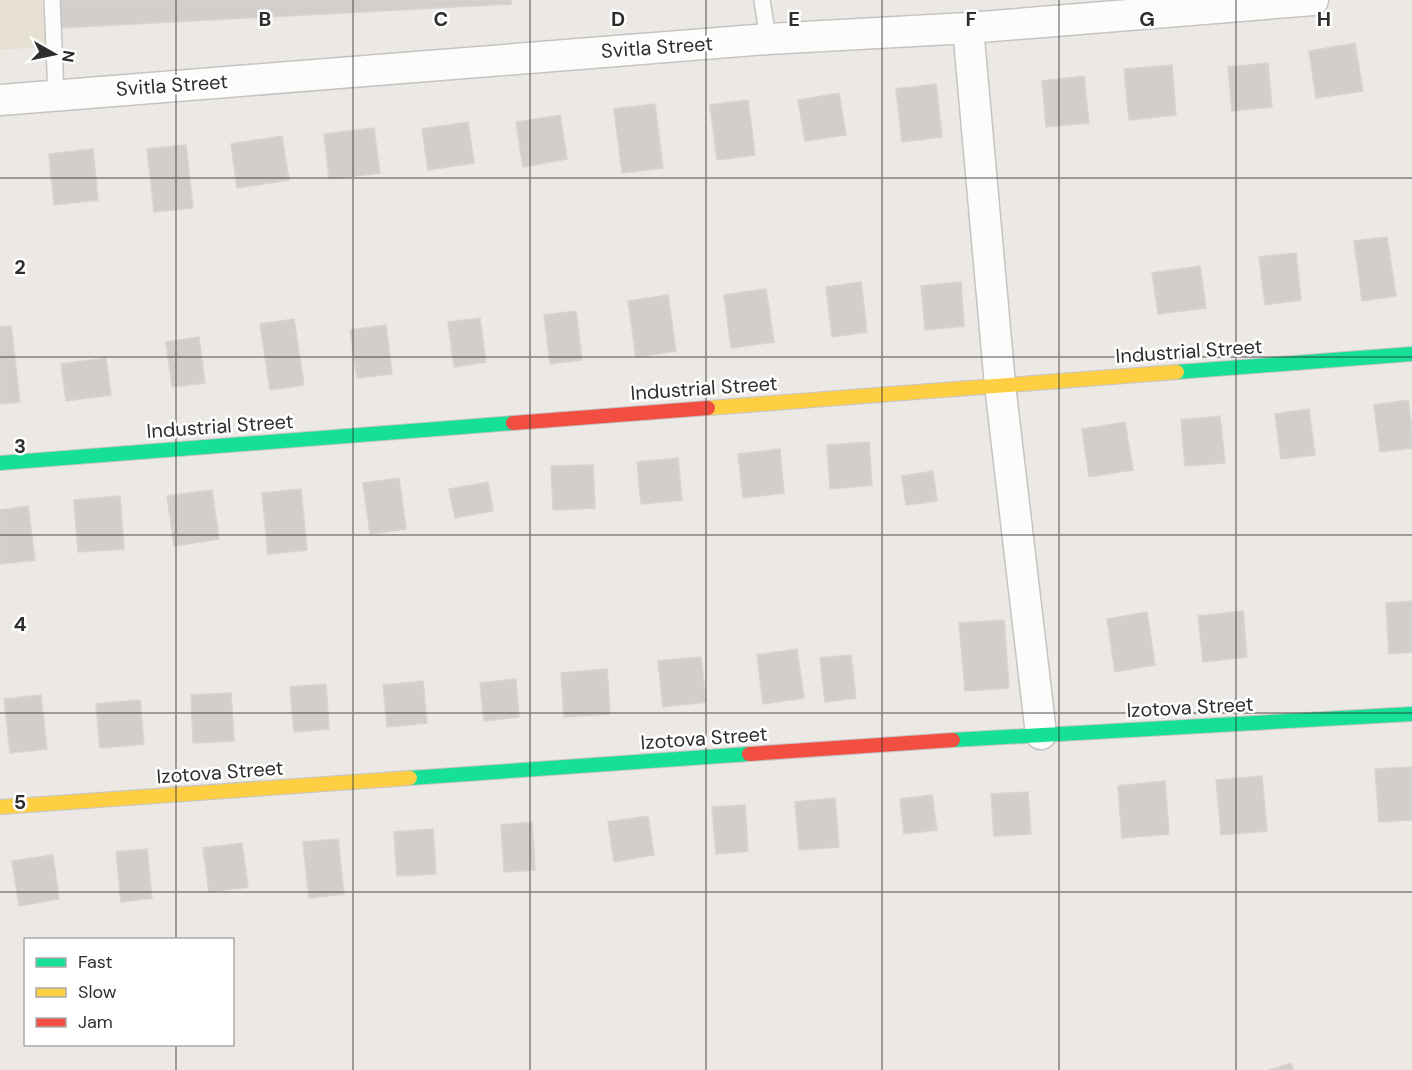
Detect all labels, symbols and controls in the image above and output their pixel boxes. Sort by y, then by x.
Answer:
text: B [259,6,271,32]
text: C [434,6,448,32]
text: D [611,6,625,32]
text: E [788,6,800,32]
text: F [965,6,977,32]
text: G [1139,6,1155,32]
text: H [1317,6,1331,32]
north arrow [24,24,84,84]
street label: Svitla Street [600,30,714,64]
text: N [57,49,80,64]
street label: Svitla Street [115,68,229,102]
text: 2 [14,254,26,280]
street label: Industrial Street [1115,333,1263,369]
street label: Industrial Street [630,370,778,406]
street label: Industrial Street [146,408,294,444]
text: 3 [14,433,26,459]
text: 4 [14,611,27,637]
street label: Izotova Street [1126,691,1254,723]
street label: Izotova Street [640,721,768,755]
street label: Izotova Street [156,755,284,789]
text: 5 [14,789,26,815]
legend [24,938,234,1046]
text: Fast [78,950,113,974]
text: Slow [78,980,117,1004]
text: Jam [78,1010,113,1034]

